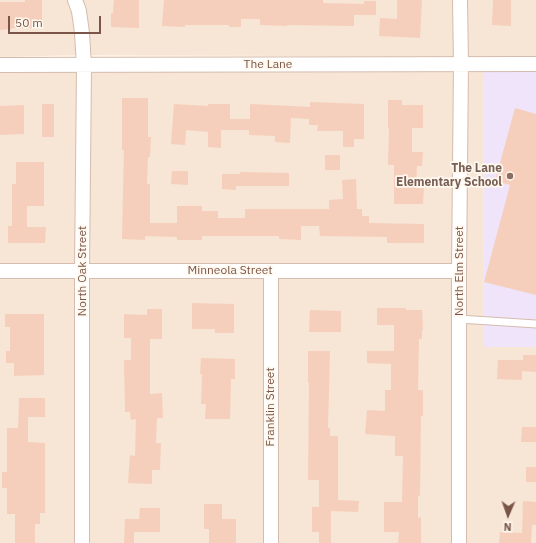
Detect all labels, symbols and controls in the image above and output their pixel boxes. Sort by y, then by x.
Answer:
scale bar [10,8,103,34]
text: 50 m [15,15,43,30]
street label: The Lane [244,58,292,72]
place label: The Lane Elementary School [396,162,502,190]
marker: The Lane Elementary School [505,171,515,181]
street label: North Oak Street [76,226,90,316]
street label: North Elm Street [453,226,467,316]
street label: Minneola Street [187,264,273,278]
street label: Franklin Street [264,367,278,447]
north arrow [488,495,528,535]
text: N [503,520,512,534]

